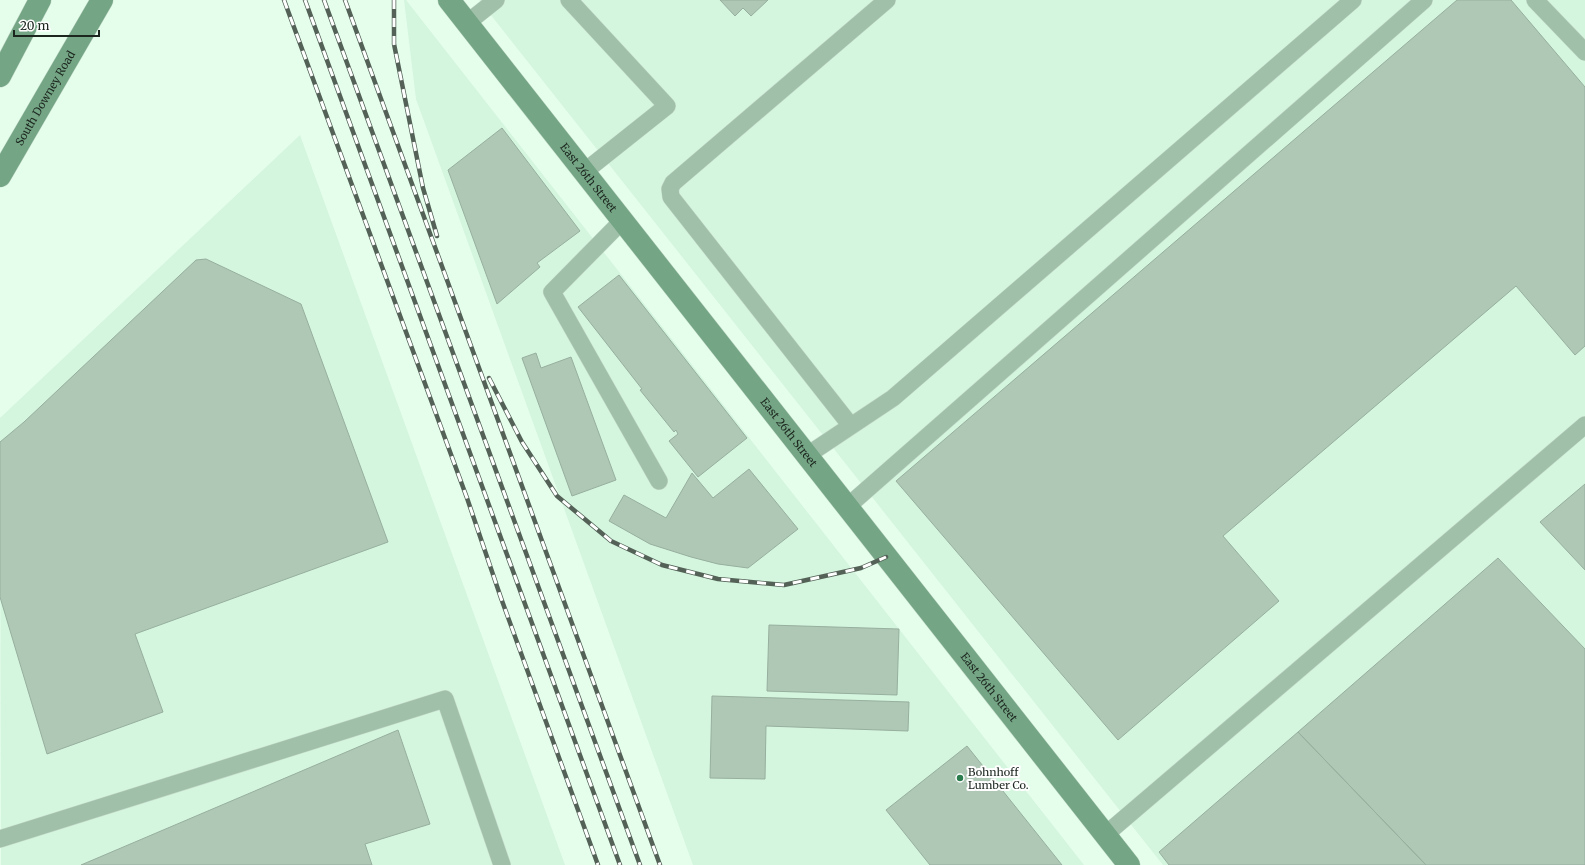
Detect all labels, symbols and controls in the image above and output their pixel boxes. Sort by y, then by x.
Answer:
scale bar [14,12,99,38]
text: 20 m [20,18,49,33]
street label: South Downey Road [12,48,78,148]
street label: East 26th Street [557,140,621,216]
street label: East 26th Street [757,395,821,470]
street label: East 26th Street [958,650,1021,725]
place label: Bohnhoff Lumber Co. [968,765,1029,792]
marker: Bohnhoff Lumber Co. [955,773,965,783]

